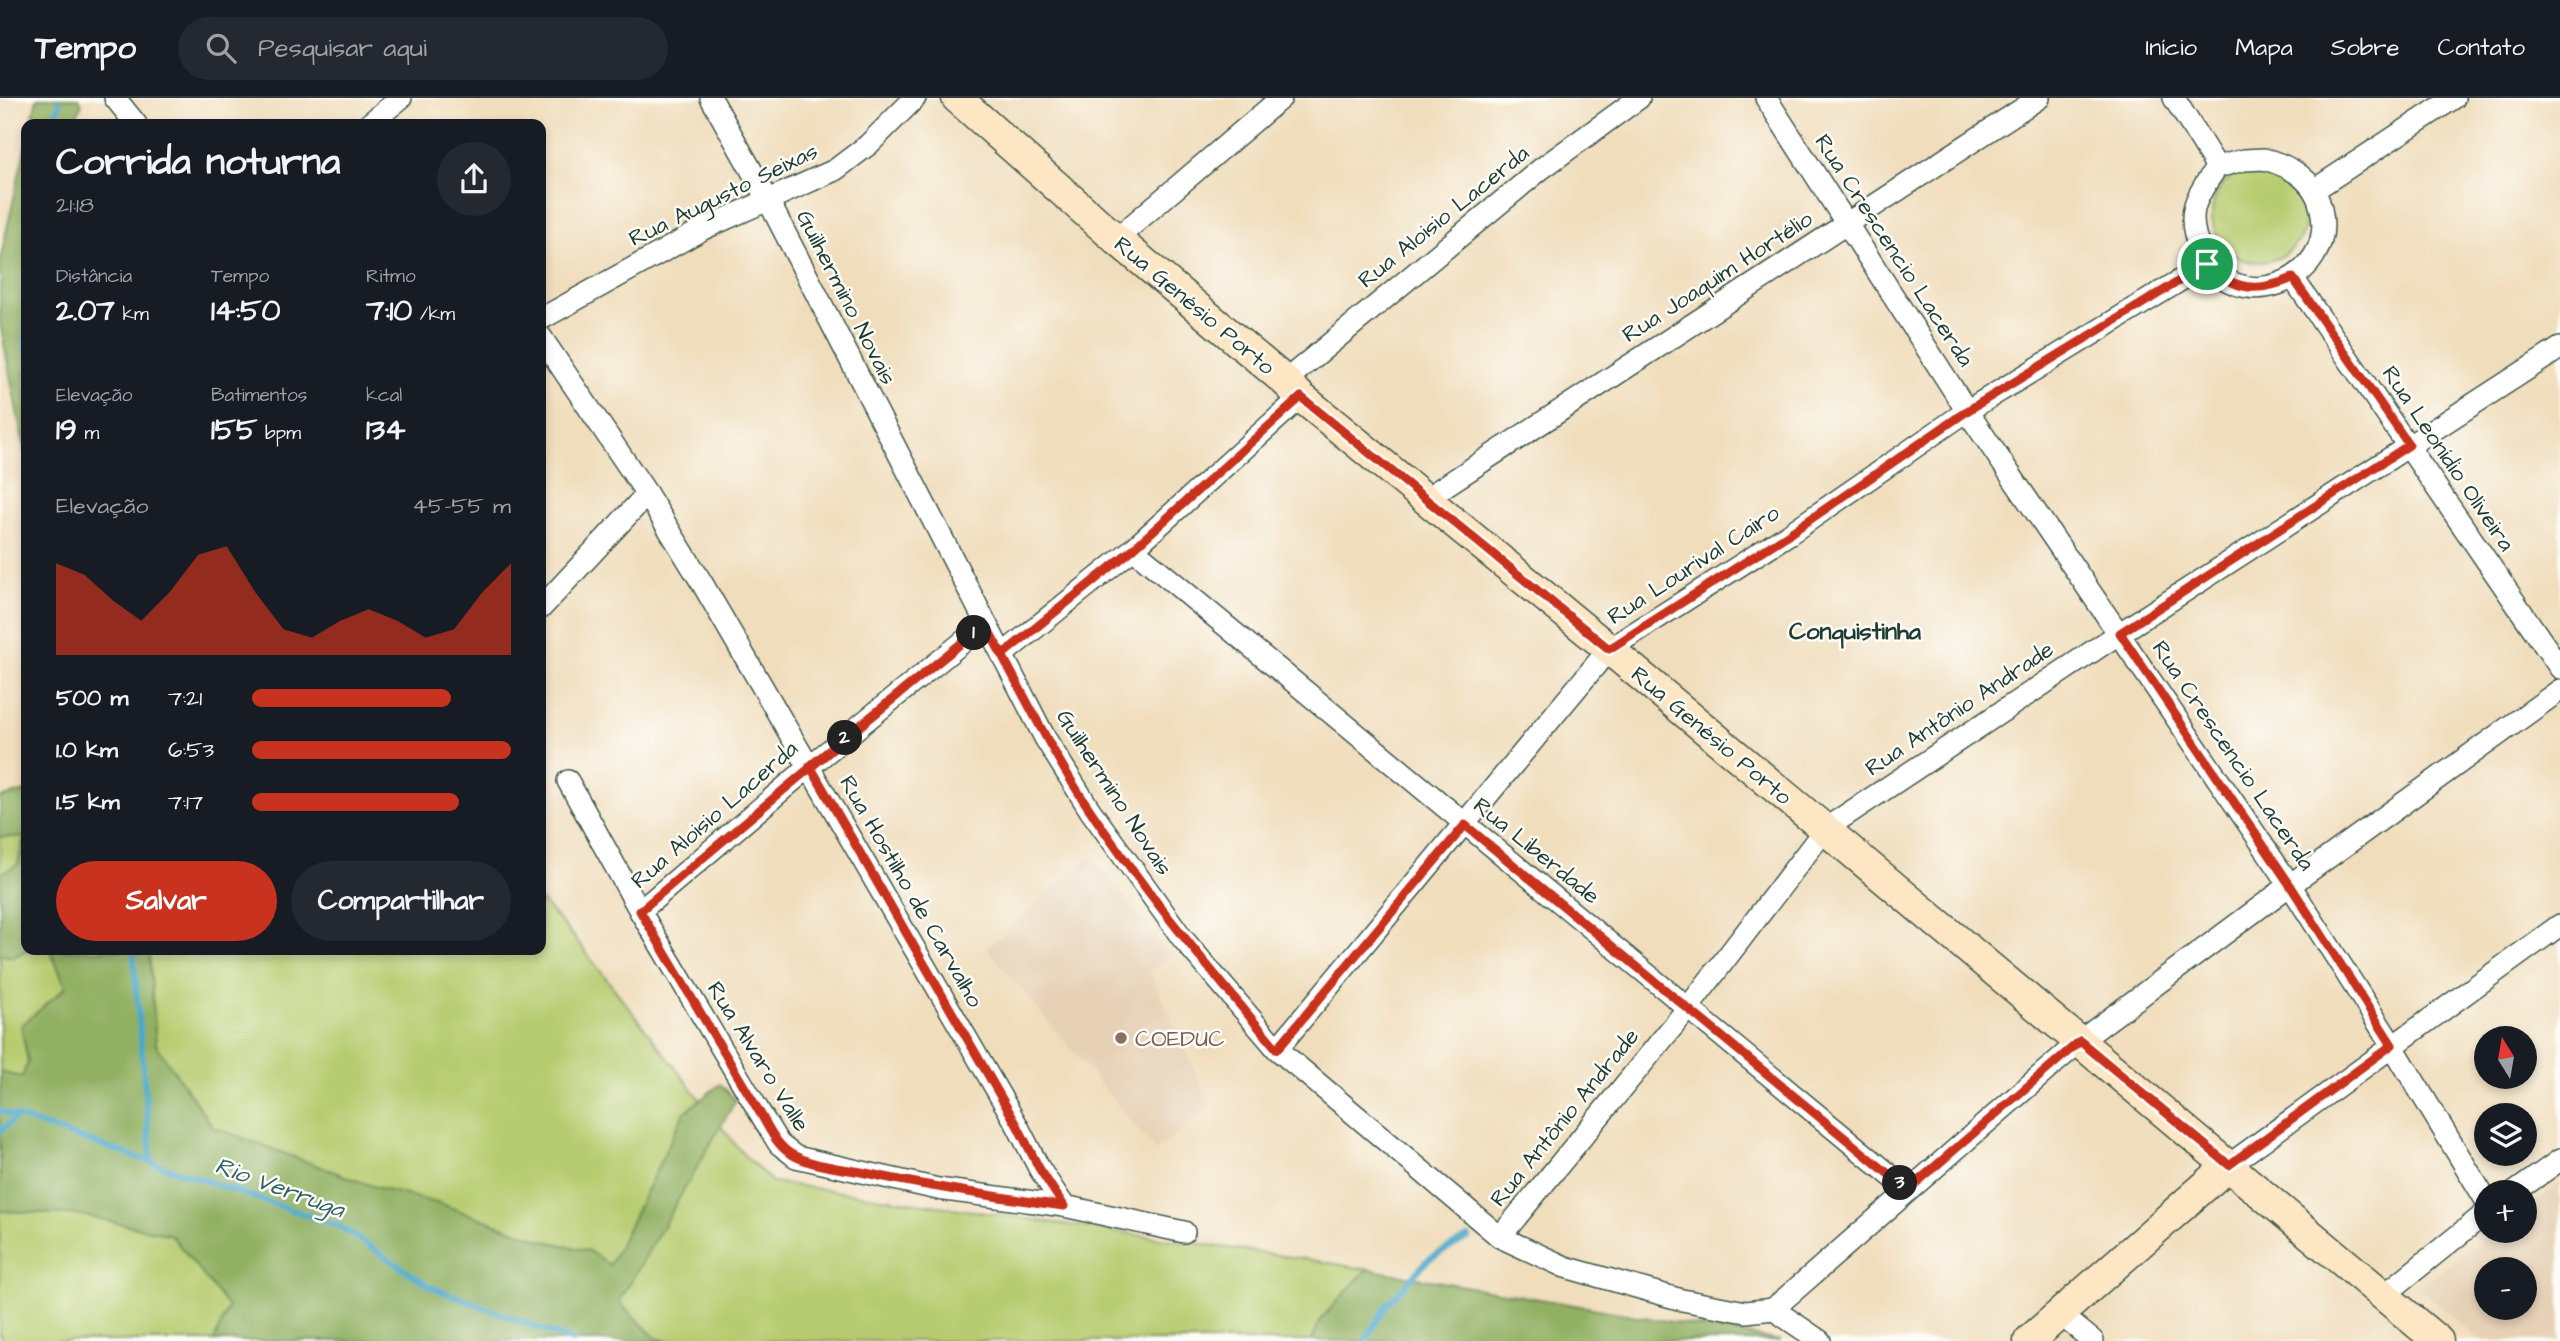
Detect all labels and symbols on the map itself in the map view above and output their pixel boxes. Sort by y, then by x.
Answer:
street label: Rua Crescencio Lacerda [1807,128,1982,373]
street label: Rua Augusto Seixas [624,135,824,255]
street label: Rua Aloisio Lacerda [1351,138,1536,296]
street label: Rua Joaquim Hortélio [1616,203,1819,350]
street label: Guilhermino Novais [788,205,904,390]
street label: Rua Genésio Porto [1107,229,1282,383]
pin [2177,234,2237,294]
street label: Rua Leonídio Oliveira [2374,359,2522,558]
street label: Rua Lourival Cairo [1601,497,1786,633]
district label: Conquistinha [1789,615,1922,649]
pin: 1 [956,616,992,650]
street label: Rua Antônio Andrade [1859,634,2060,784]
street label: Rua Crescencio Lacerda [2144,634,2322,877]
street label: Rua Genésio Porto [1624,659,1799,813]
street label: Guilhermino Novais [1048,703,1180,882]
pin: 2 [828,720,862,756]
street label: Rua Aloisio Lacerda [624,733,805,896]
street label: Rua Hostilho de Carvalho [832,770,991,1013]
street label: Rua Liberdade [1466,790,1606,912]
street label: Rua Alvaro Valle [699,975,817,1138]
street label: Rua Antônio Andrade [1483,1022,1647,1214]
place label: COEDUC [1135,1023,1224,1055]
north arrow [2474,1026,2538,1088]
marker: COEDUC [1113,1030,1129,1046]
water label: Rio Verruga [210,1149,351,1229]
pin: 3 [1882,1166,1918,1200]

